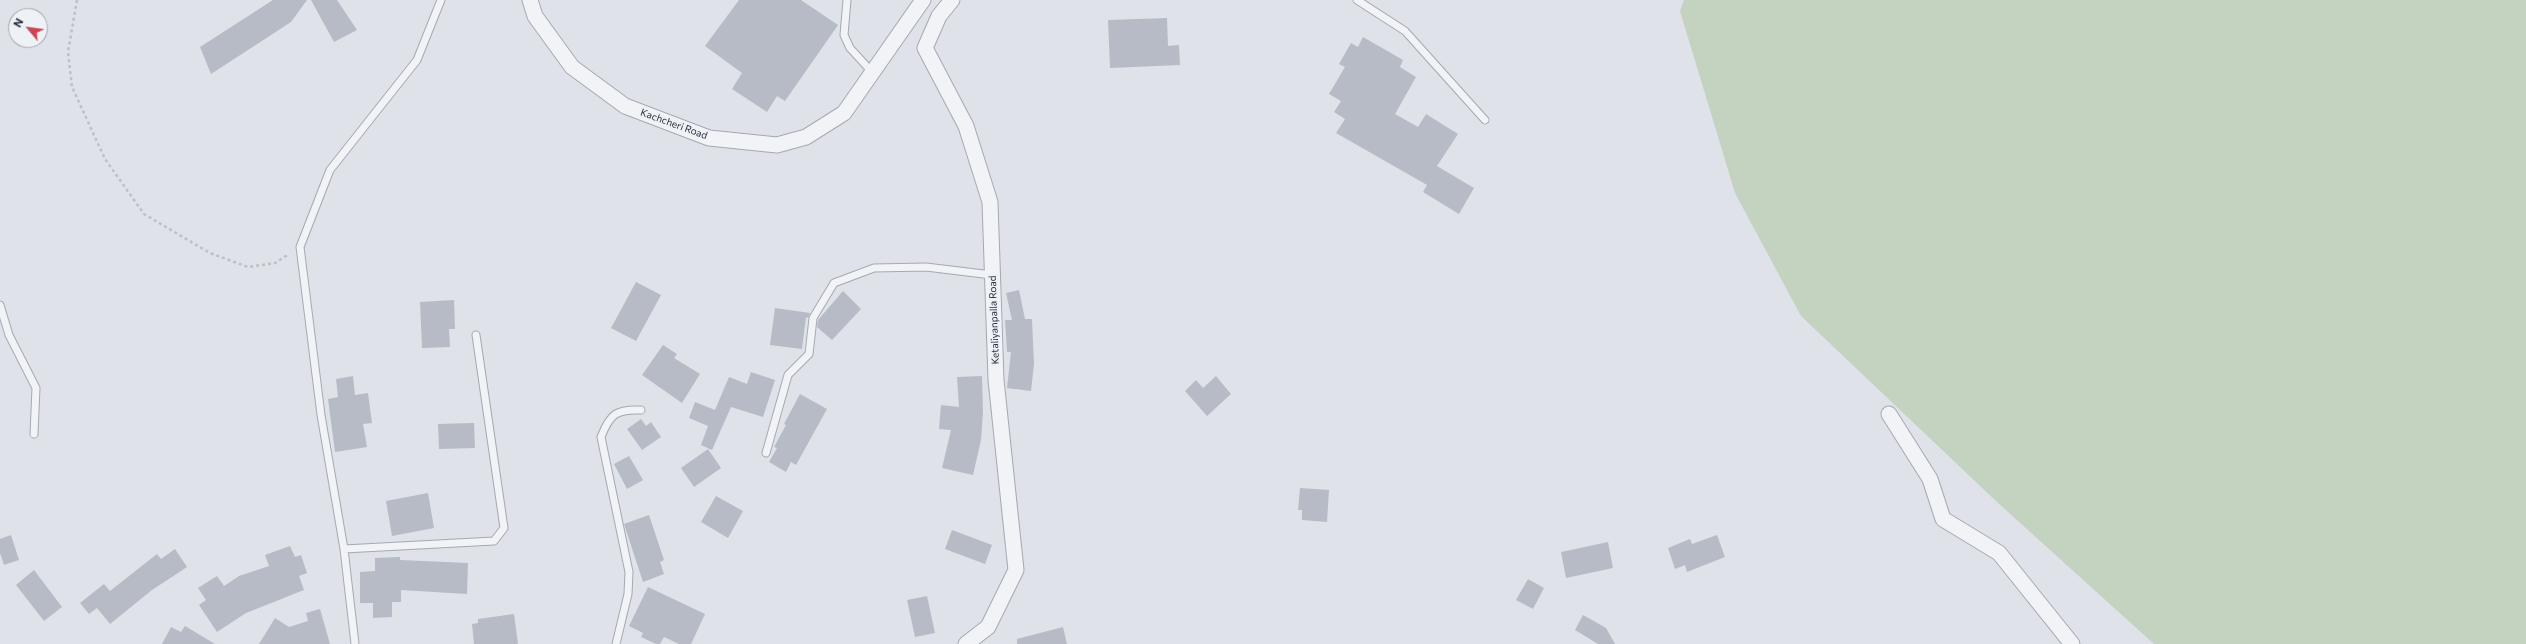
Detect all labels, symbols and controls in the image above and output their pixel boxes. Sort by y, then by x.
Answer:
north arrow [8,8,48,48]
text: N [10,16,26,29]
street label: Kachcheri Road [639,106,709,142]
street label: Ketaliyanpalla Road [986,275,1002,365]

